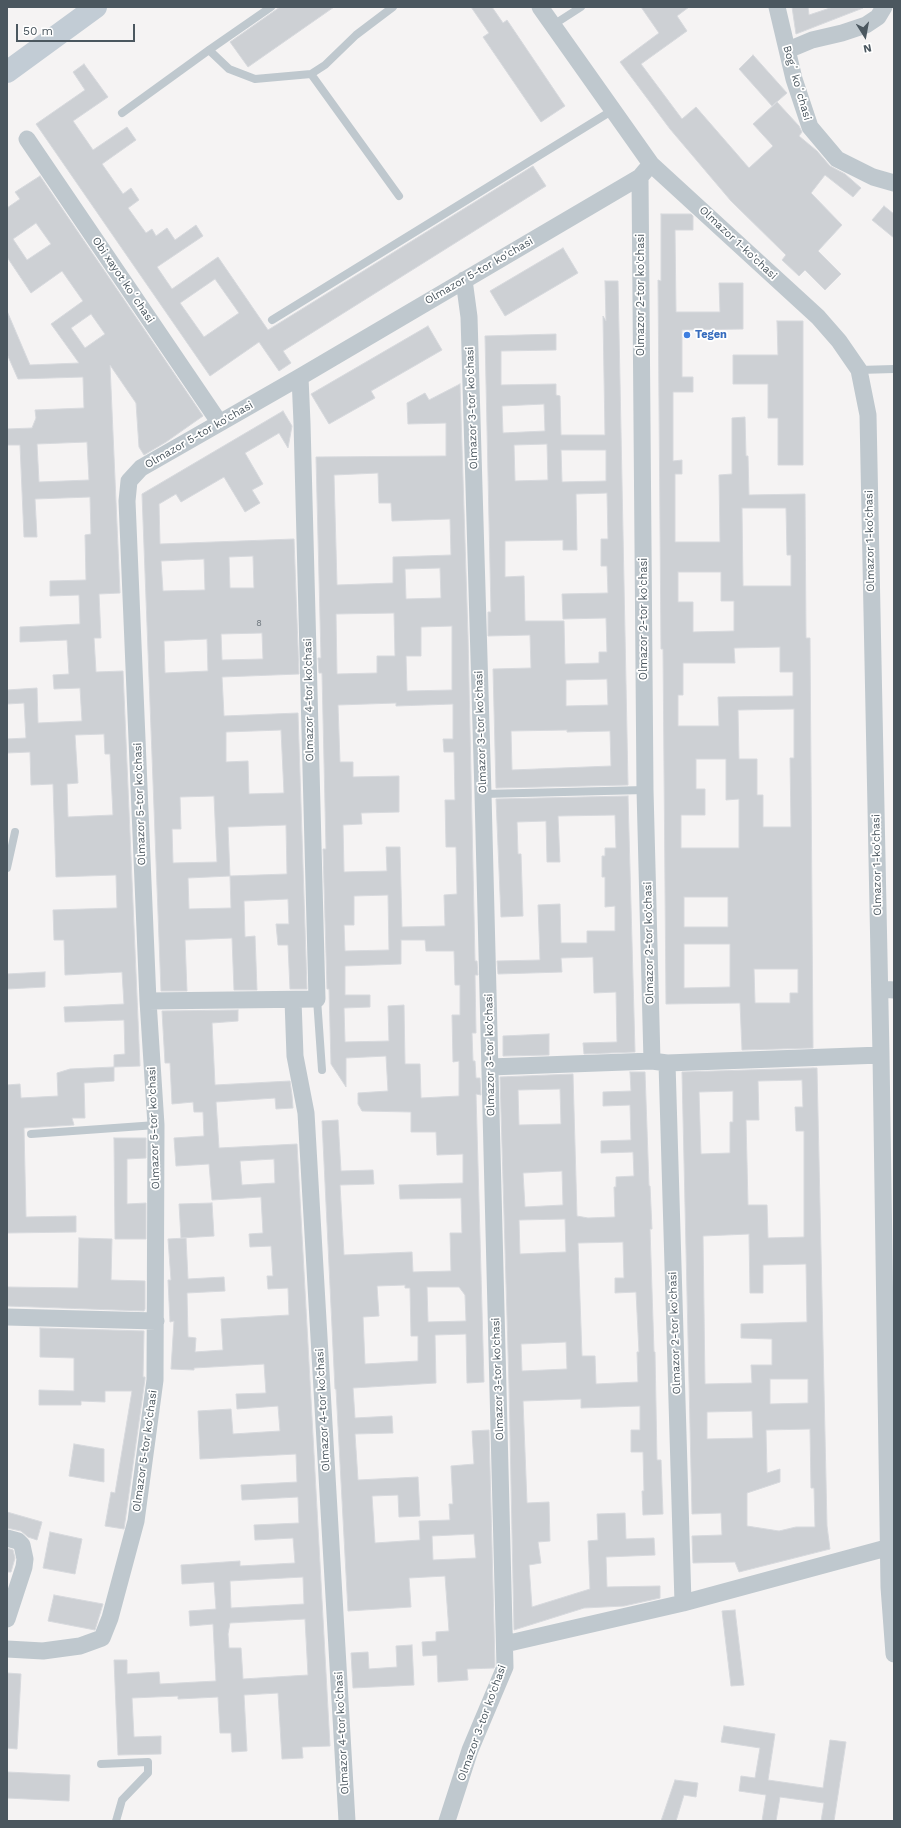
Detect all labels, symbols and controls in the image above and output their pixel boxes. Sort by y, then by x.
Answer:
scale bar [18,16,137,42]
north arrow [845,16,885,56]
text: 50 m [23,24,53,38]
text: N [862,41,873,55]
street label: Bogʻ koʻchasi [780,44,814,122]
street label: Olmazor 1-ko'chasi [696,204,780,282]
street label: Obi xayot koʻchasi [89,234,157,326]
street label: Olmazor 2-tor ko'chasi [634,234,648,356]
street label: Olmazor 5-tor ko'chasi [423,235,535,307]
place label: Tegen [695,328,727,342]
marker: Tegen [682,330,692,340]
street label: Olmazor 3-tor ko'chasi [463,346,481,470]
street label: Olmazor 5-tor ko'chasi [143,399,255,471]
street label: Olmazor 1-ko'chasi [863,490,877,592]
street label: Olmazor 2-tor ko'chasi [637,558,651,680]
house number: 8 [256,618,262,628]
street label: Olmazor 4-tor ko'chasi [301,638,317,762]
street label: Olmazor 3-tor ko'chasi [472,670,490,794]
street label: Olmazor 5-tor ko'chasi [131,742,149,866]
street label: Olmazor 1-ko'chasi [870,814,884,916]
street label: Olmazor 2-tor ko'chasi [641,882,657,1004]
street label: Olmazor 3-tor ko'chasi [482,993,498,1117]
street label: Olmazor 5-tor ko'chasi [145,1066,163,1190]
street label: Olmazor 2-tor ko'chasi [666,1272,684,1394]
street label: Olmazor 3-tor ko'chasi [489,1317,507,1441]
street label: Olmazor 4-tor ko'chasi [313,1348,333,1472]
street label: Olmazor 5-tor ko'chasi [130,1389,160,1513]
street label: Olmazor 3-tor ko'chasi [455,1663,509,1783]
street label: Olmazor 4-tor ko'chasi [332,1671,352,1795]

